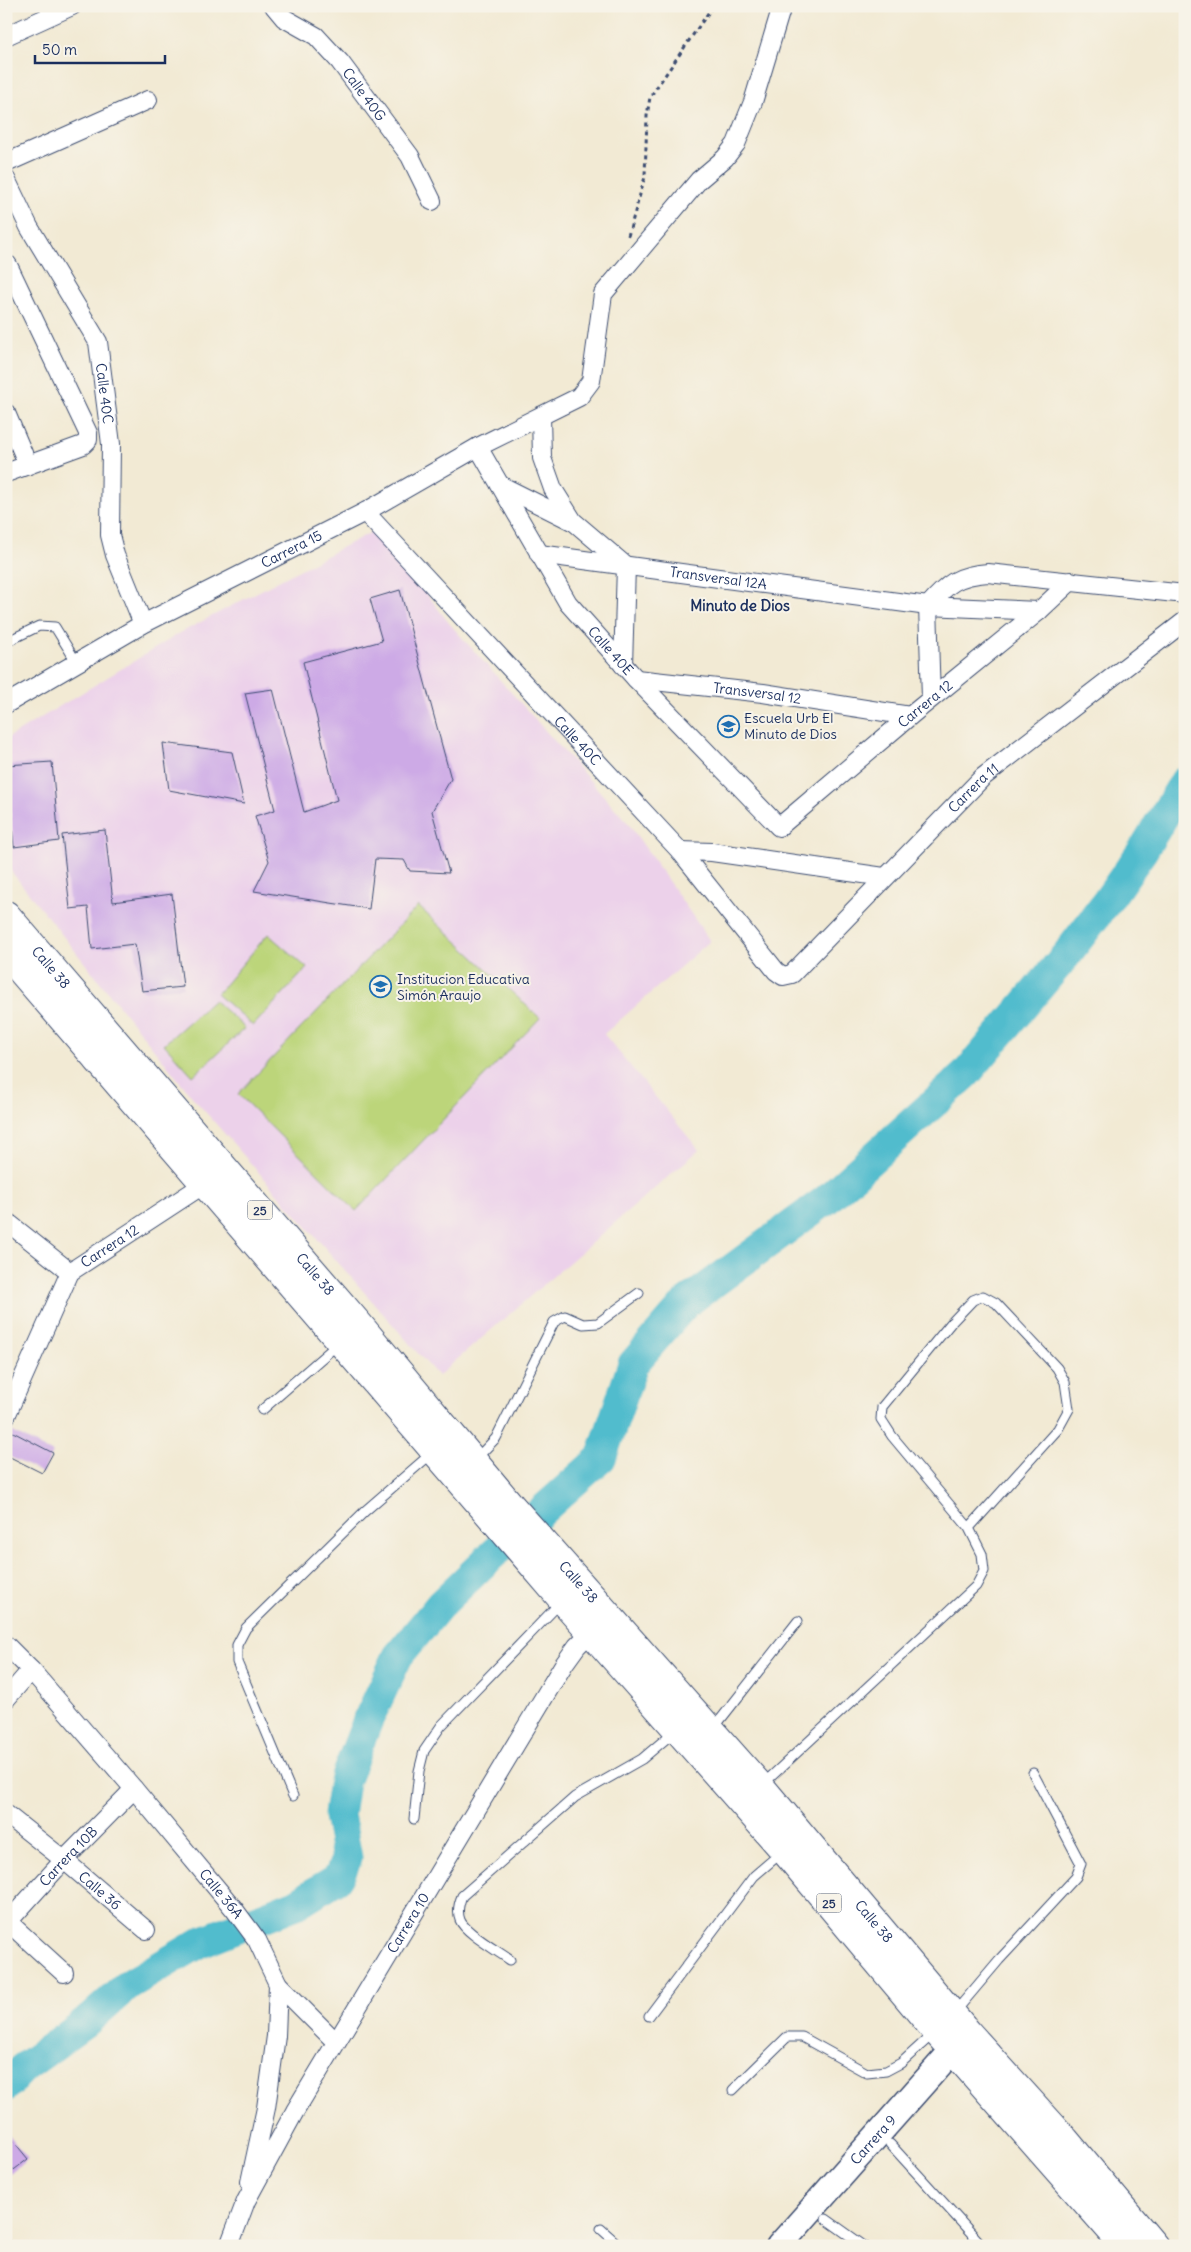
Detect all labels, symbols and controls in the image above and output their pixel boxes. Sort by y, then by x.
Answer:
scale bar [35,32,165,64]
text: 50 m [42,40,77,59]
street label: Calle 40G [338,64,390,124]
street label: Calle 40C [92,362,117,425]
street label: Carrera 15 [258,526,325,572]
street label: Transversal 12A [669,563,768,593]
district label: Minuto de Dios [690,596,790,615]
street label: Calle 40E [584,622,637,679]
street label: Carrera 12 [894,676,957,732]
street label: Transversal 12 [712,679,803,708]
place label: Escuela Urb El Minuto de Dios [744,709,837,743]
street label: Calle 40C [550,712,605,769]
school or university icon: Escuela Urb El Minuto de Dios [716,714,740,738]
street label: Carrera 11 [944,759,1002,817]
street label: Calle 38 [28,942,74,992]
place label: Institucion Educativa Simón Araujo [397,970,530,1004]
school or university icon: Institucion Educativa Simón Araujo [369,975,393,999]
road number: 25 [248,1200,272,1220]
street label: Carrera 12 [77,1220,142,1272]
street label: Calle 38 [292,1249,339,1299]
street label: Calle 38 [555,1557,602,1607]
street label: Carrera 10B [35,1822,101,1890]
street label: Calle 36A [195,1865,247,1922]
street label: Calle 36 [75,1867,125,1914]
street label: Carrera 10 [383,1889,433,1956]
road number: 25 [816,1894,842,1912]
street label: Calle 38 [851,1896,897,1946]
street label: Carrera 9 [846,2111,900,2168]

